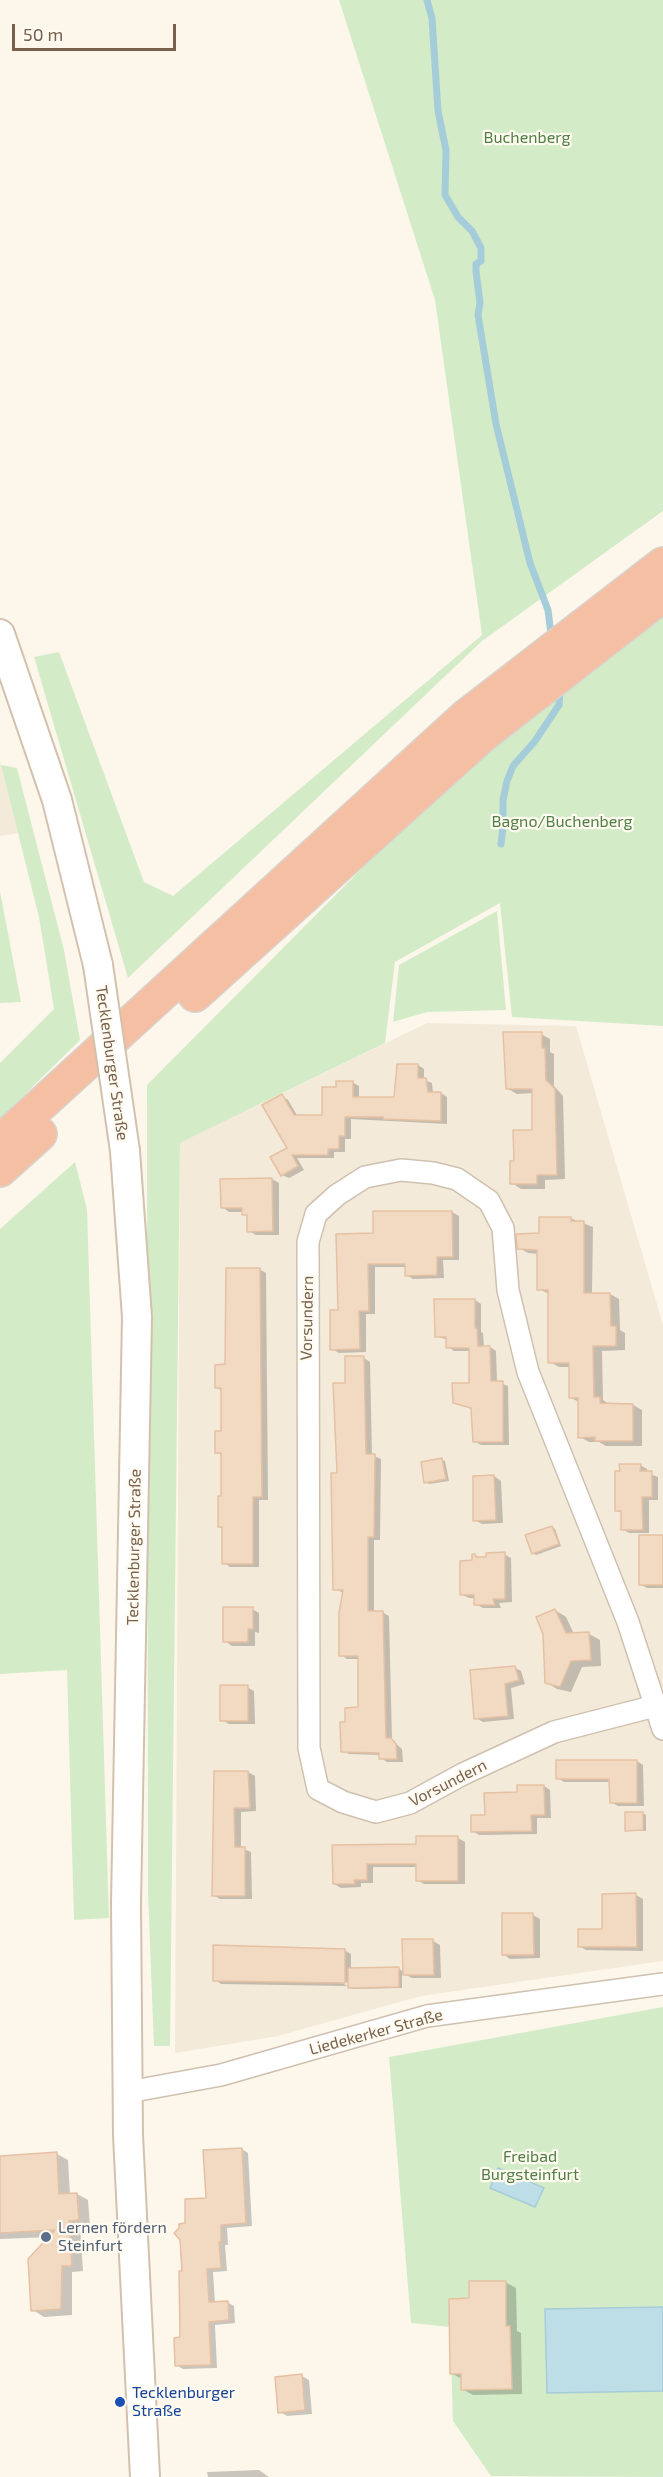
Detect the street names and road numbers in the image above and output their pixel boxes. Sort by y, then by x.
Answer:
street label: Tecklenburger Straße [92,984,132,1142]
street label: Vorsundern [297,1276,317,1360]
street label: Tecklenburger Straße [123,1469,145,1625]
street label: Vorsundern [406,1755,490,1811]
street label: Liedekerker Straße [307,2005,445,2059]

